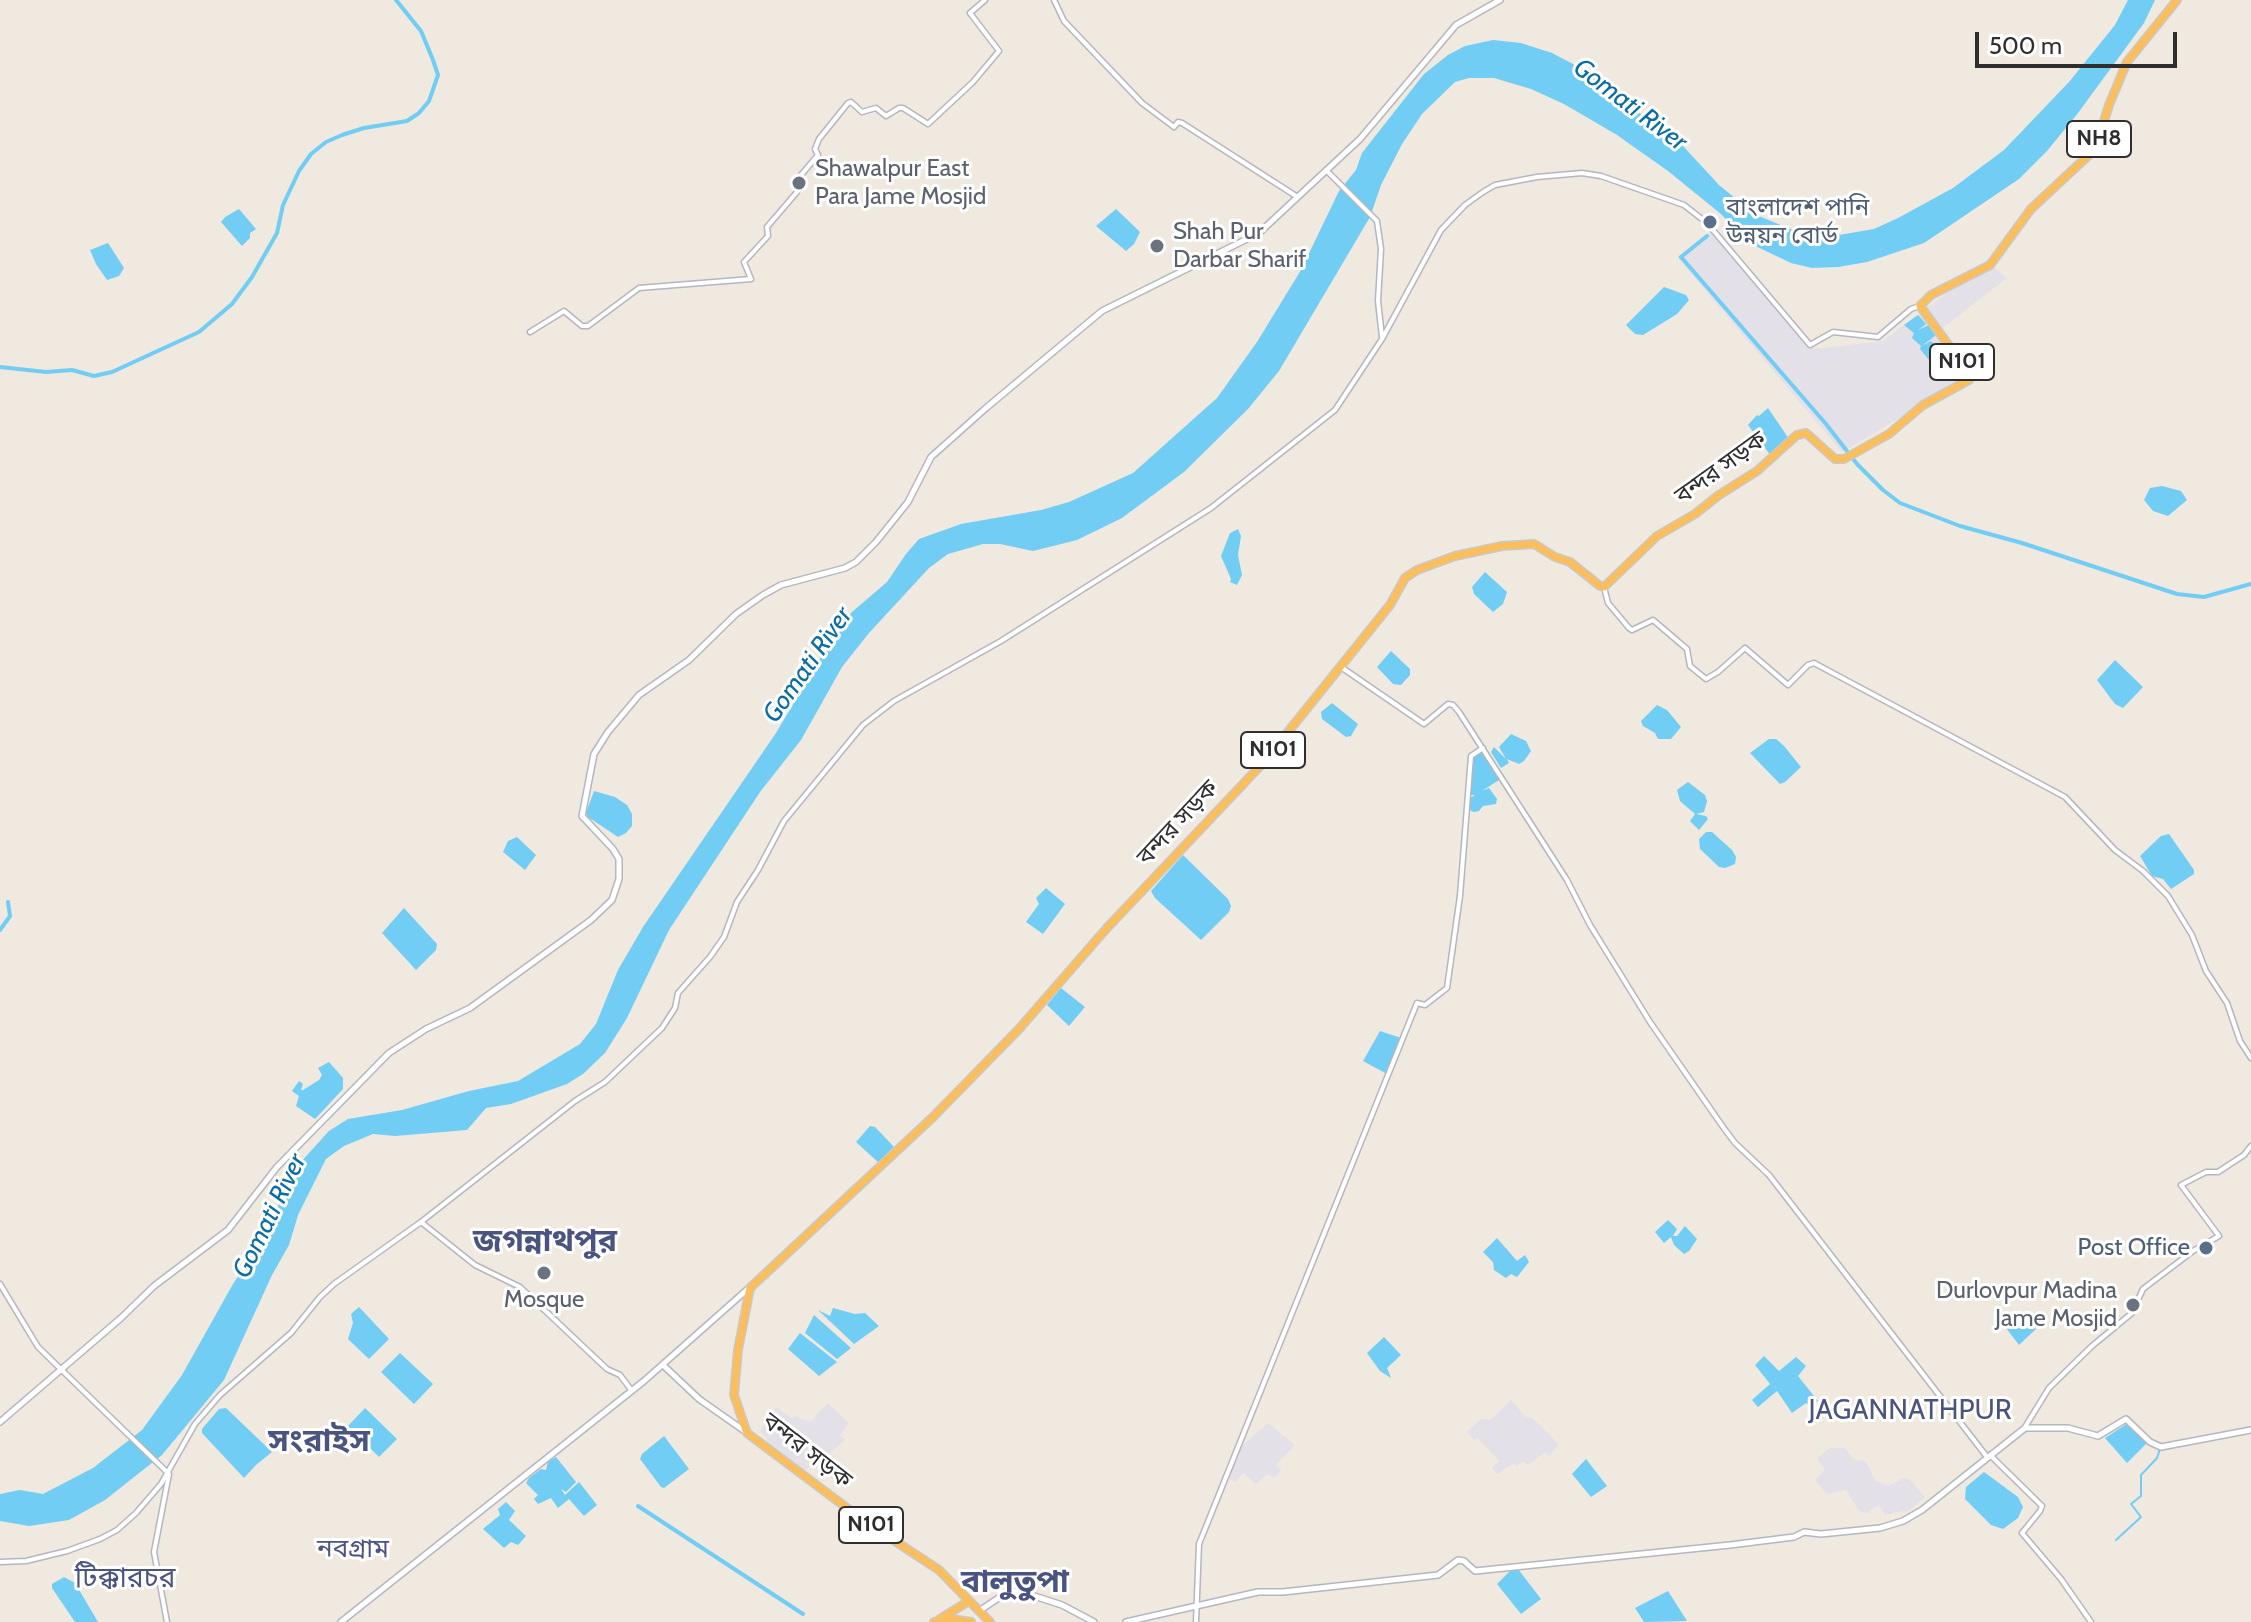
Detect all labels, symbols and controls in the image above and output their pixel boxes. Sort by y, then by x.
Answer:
scale bar [1979,16,2181,66]
text: 500 m [1989,31,2062,60]
water label: Gomati River [1567,52,1693,158]
road number: NH8 [2067,121,2131,157]
place label: Shawalpur East Para Jame Mosjid [815,155,986,211]
marker: Shawalpur East Para Jame Mosjid [790,174,808,192]
place label: বাংলাদেশ পানি উন্নয়ন বোর্ড [1726,194,1869,250]
marker: বাংলাদেশ পানি উন্নয়ন বোর্ড [1701,213,1719,231]
place label: Shah Pur Darbar Sharif [1173,218,1306,274]
marker: Shah Pur Darbar Sharif [1148,237,1166,255]
road number: N101 [1930,344,1994,380]
street label: বন্দর সড়ক [1670,425,1772,511]
water label: Gomati River [757,601,859,729]
road number: N101 [1241,732,1305,768]
street label: বন্দর সড়ক [1131,774,1225,872]
water label: Gomati River [227,1149,313,1283]
district label: জগন্নাথপুর [473,1223,617,1261]
place label: Post Office [2078,1234,2190,1262]
marker: Post Office [2197,1239,2215,1257]
marker: Mosque [535,1264,553,1282]
place label: Durlovpur Madina Jame Mosjid [1936,1277,2117,1333]
place label: Mosque [504,1286,584,1314]
marker: Durlovpur Madina Jame Mosjid [2124,1296,2142,1314]
district label: JAGANNATHPUR [1796,1394,2024,1428]
street label: বন্দর সড়ক [756,1407,858,1495]
district label: সংরাইস [268,1423,370,1461]
road number: N101 [839,1507,903,1543]
district label: নবগ্ৰাম [317,1533,389,1565]
district label: টিক্কারচর [75,1562,175,1596]
district label: বালুতুপা [961,1564,1069,1602]

